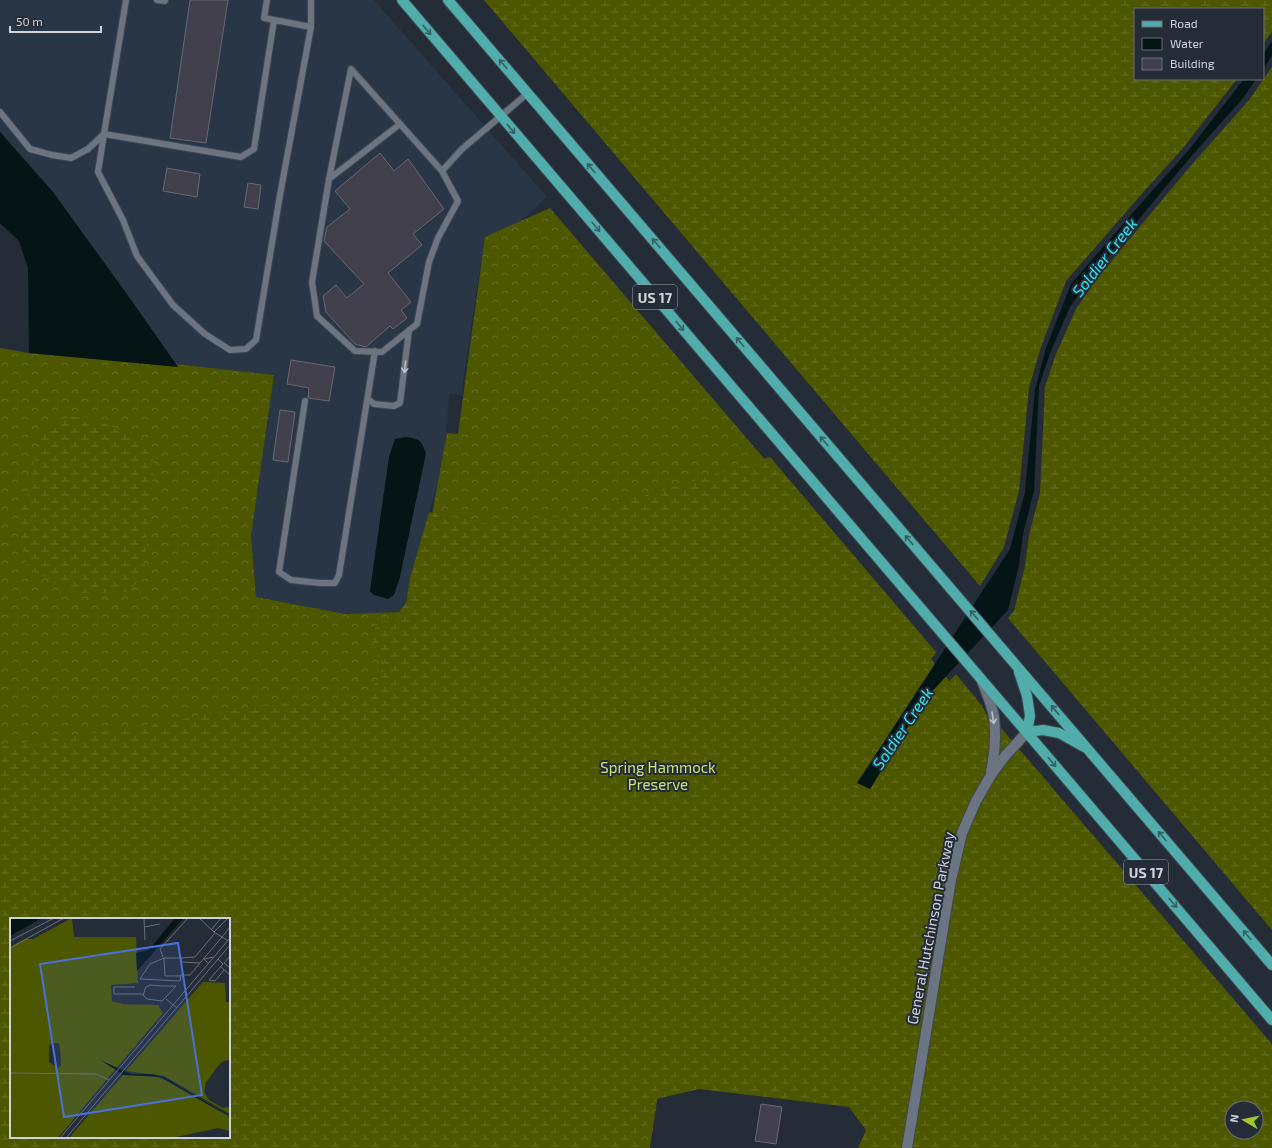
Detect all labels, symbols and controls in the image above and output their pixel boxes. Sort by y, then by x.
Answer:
scale bar [10,8,101,34]
legend [1134,8,1264,80]
text: 50 m [16,14,43,28]
text: Road [1170,16,1198,30]
one-way arrow [422,24,431,35]
text: Water [1170,36,1204,50]
text: Building [1170,56,1215,70]
one-way arrow [498,58,507,69]
one-way arrow [507,123,516,134]
one-way arrow [587,162,596,173]
water label: Soldier Creek [1067,214,1141,300]
one-way arrow [591,222,600,233]
one-way arrow [651,238,660,248]
road number: US 17 [633,285,677,309]
one-way arrow [675,321,684,331]
one-way arrow [736,337,745,347]
one-way arrow [402,360,409,373]
one-way arrow [820,435,829,446]
one-way arrow [904,534,913,545]
one-way arrow [969,610,978,621]
water label: Soldier Creek [868,683,936,773]
one-way arrow [1050,705,1059,715]
one-way arrow [989,711,997,724]
one-way arrow [1047,757,1056,767]
park label: Spring Hammock Preserve [600,758,716,793]
street label: General Hutchinson Parkway [902,830,958,1026]
one-way arrow [1158,831,1167,841]
road number: US 17 [1124,860,1168,884]
one-way arrow [1168,898,1177,909]
inset map [10,918,230,1138]
one-way arrow [1242,930,1251,940]
north arrow [1224,1100,1264,1140]
text: N [1227,1113,1241,1123]

